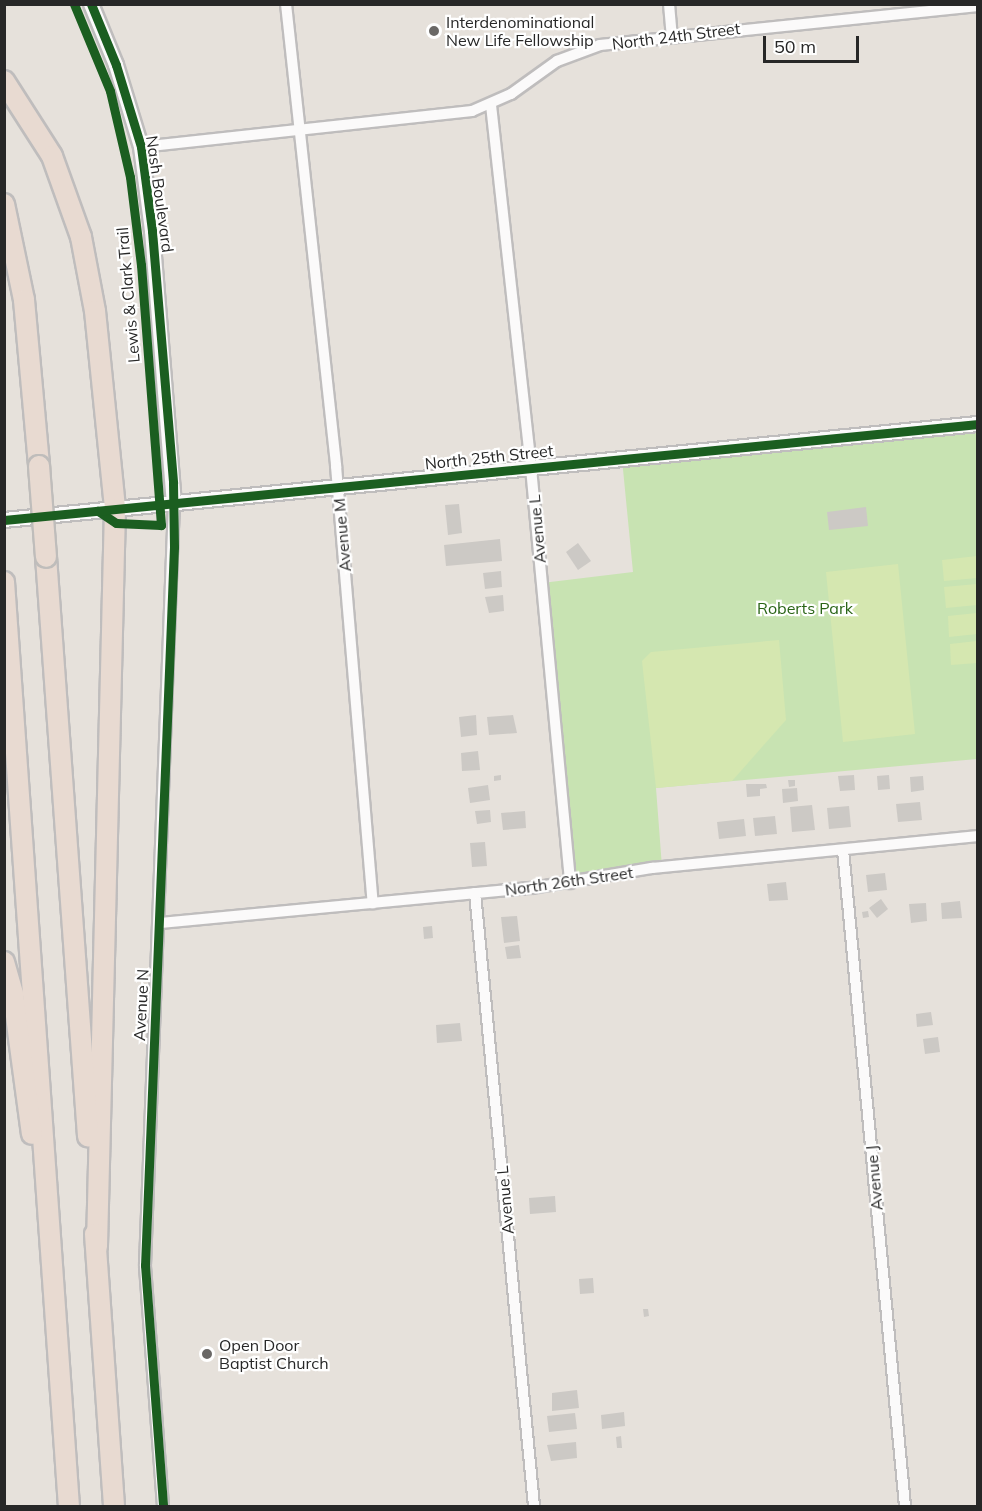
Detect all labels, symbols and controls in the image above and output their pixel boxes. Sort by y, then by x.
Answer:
place label: Interdenominational New Life Fellowship [446,12,594,50]
street label: North 24th Street [611,19,741,53]
marker: Interdenominational New Life Fellowship [427,24,441,38]
scale bar [766,24,862,62]
text: 50 m [774,35,816,58]
street label: Nash Boulevard [142,134,178,254]
street label: Lewis & Clark Trail [113,226,143,364]
street label: North 25th Street [424,441,554,473]
street label: Avenue L [524,494,550,564]
street label: Avenue M [329,497,355,573]
park label: Roberts Park [757,598,853,618]
street label: North 26th Street [504,863,634,899]
street label: Avenue N [130,969,152,1041]
street label: Avenue J [862,1145,886,1211]
street label: Avenue L [492,1165,518,1235]
place label: Open Door Baptist Church [219,1335,329,1373]
marker: Open Door Baptist Church [200,1347,214,1361]

